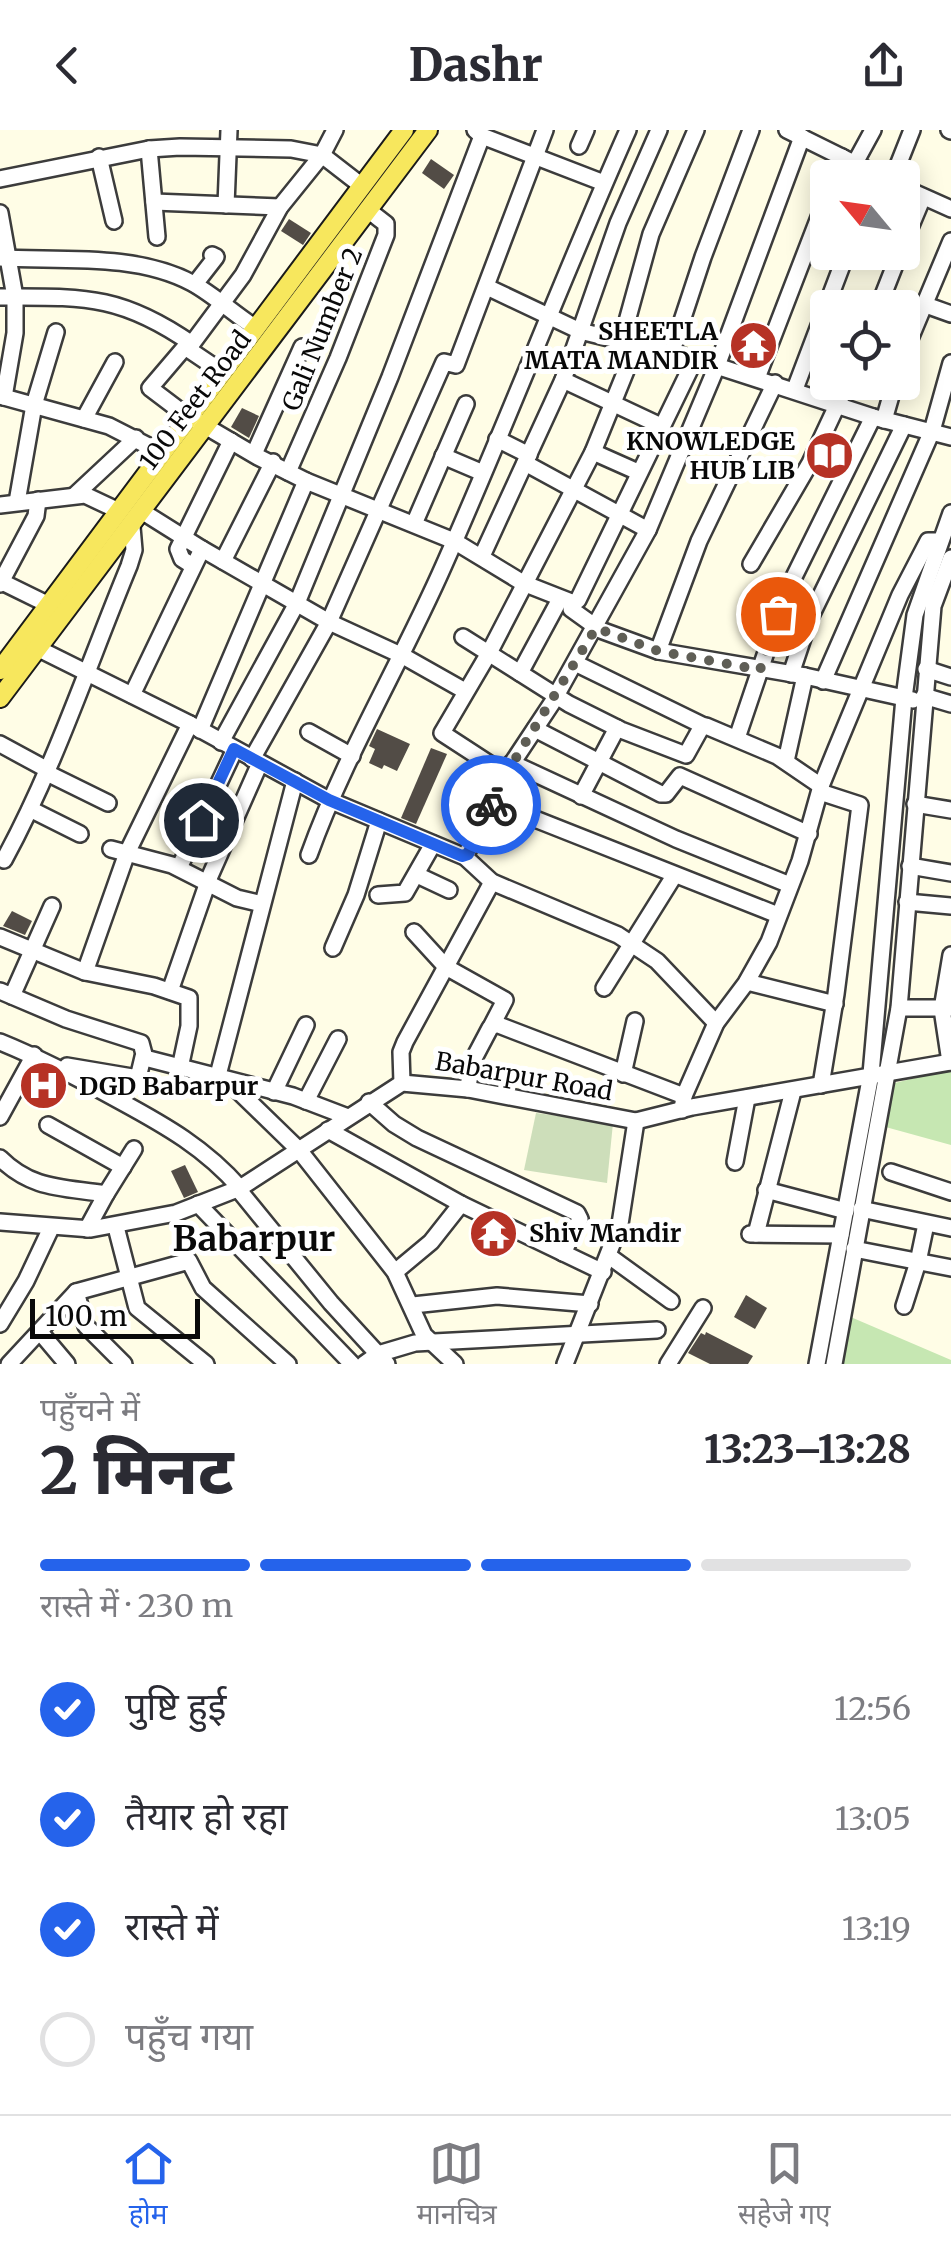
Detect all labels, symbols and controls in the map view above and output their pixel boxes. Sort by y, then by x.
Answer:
text: Dashr [408,37,543,93]
icon: back [40,38,95,93]
icon: share [856,38,911,93]
north arrow [810,160,920,270]
map controls [810,160,920,400]
street label: Gali Number 2 [275,243,369,415]
button: locate [810,290,920,400]
place label: SHEETLA MATA MANDIR [524,315,719,376]
temple icon: SHEETLA MATA MANDIR [727,319,779,371]
street label: 100 Feet Road [132,324,258,476]
place label: KNOWLEDGE HUB LIB [626,425,796,486]
library icon: KNOWLEDGE HUB LIB [804,429,856,481]
pin [736,572,821,657]
icon: bag [751,587,806,642]
courier [441,755,541,855]
pin [159,778,244,863]
icon: bike [464,778,519,833]
icon: home [174,793,229,848]
street label: Babarpur Road [433,1045,615,1107]
hospital icon: DGD Babarpur [18,1060,70,1112]
place label: DGD Babarpur [79,1070,259,1102]
temple icon: Shiv Mandir [468,1207,520,1259]
district label: Babarpur [173,1217,335,1261]
place label: Shiv Mandir [529,1217,682,1249]
scale bar [30,1294,200,1338]
text: 100 m [45,1298,127,1334]
text: पहुँचने में [40,1390,140,1430]
text: 13:23–13:28 [704,1426,911,1473]
text: 2 मिनट [40,1430,233,1512]
text: रास्ते में · 230 m [40,1586,233,1626]
icon: check [40,1682,95,1737]
text: पुष्टि हुई [125,1683,226,1730]
text: 12:56 [834,1689,911,1729]
icon: check [40,1792,95,1847]
text: तैयार हो रहा [125,1793,288,1840]
text: 13:05 [835,1799,911,1839]
icon: check [40,1902,95,1957]
text: रास्ते में [125,1903,219,1950]
text: 13:19 [842,1909,911,1949]
text: पहुँच गया [125,2013,253,2060]
tab: होम [121,2136,176,2235]
tab: मानचित्र [417,2136,497,2235]
tab: सहेजे गए [738,2136,830,2235]

